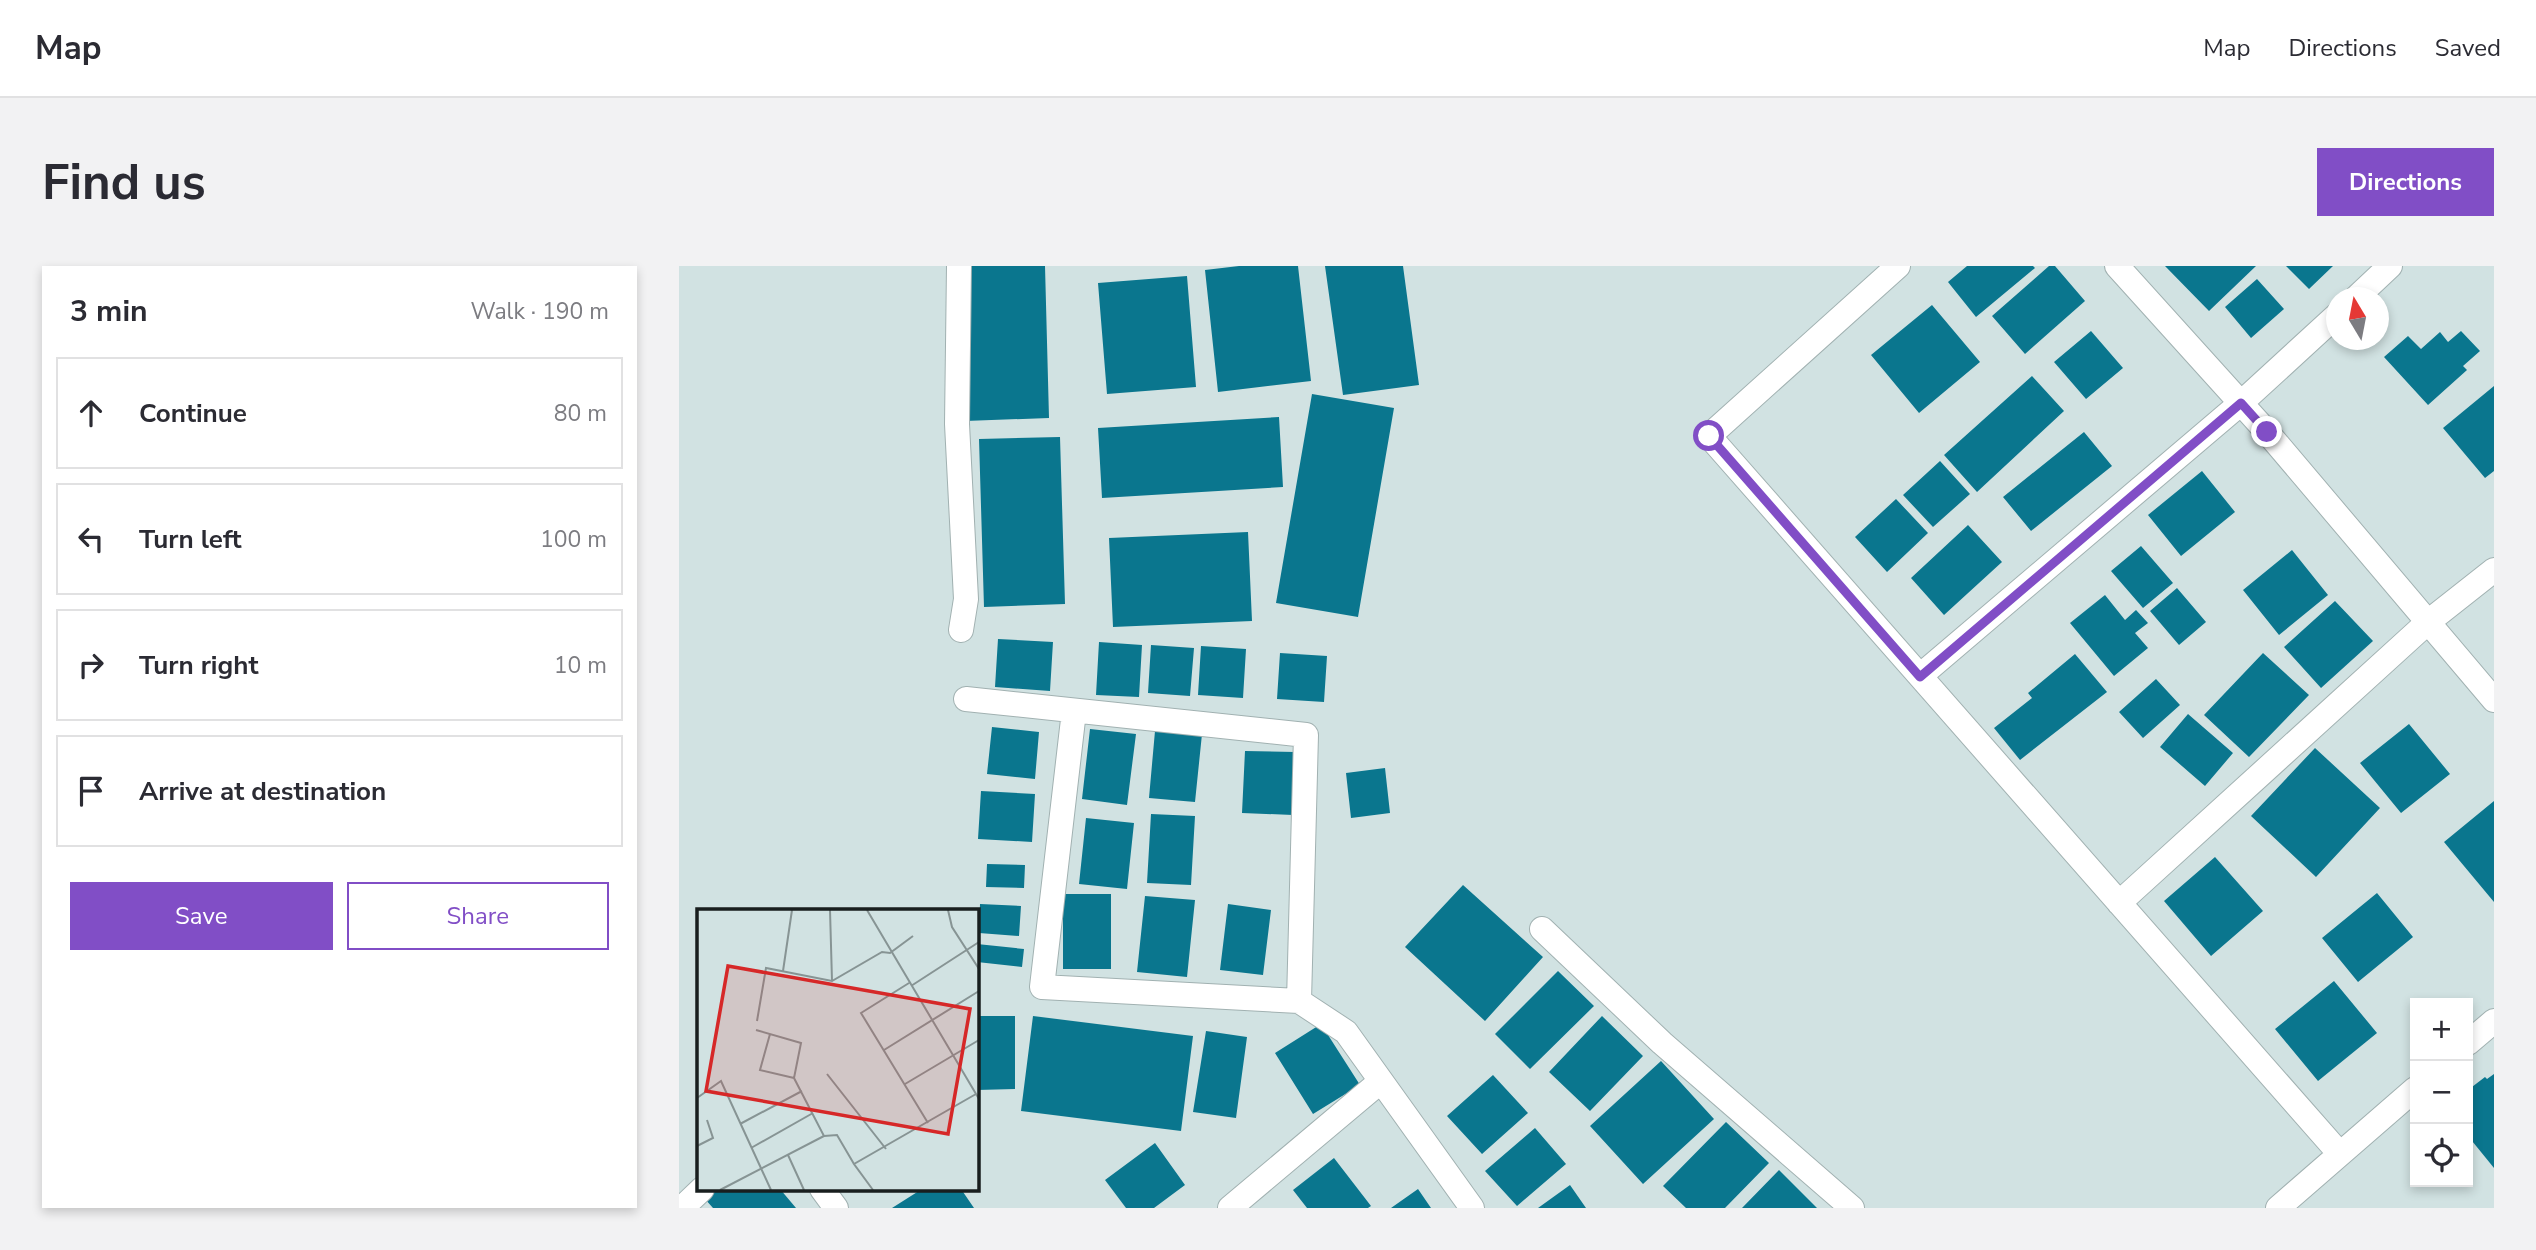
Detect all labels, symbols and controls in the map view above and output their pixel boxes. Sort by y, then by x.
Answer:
text: Map [35,26,102,71]
text: Map [2203,32,2250,64]
text: Directions [2288,32,2397,64]
text: Saved [2435,32,2501,64]
button: Directions [2317,148,2494,216]
text: Find us [42,149,206,216]
north arrow [2326,287,2389,350]
text: 3 min [70,291,148,332]
text: Walk · 190 m [470,296,609,327]
icon: ahead [72,394,110,432]
text: Continue [139,396,247,431]
text: 80 m [554,398,607,429]
route end [2251,416,2282,447]
route start [1693,420,1724,451]
icon: left [72,520,110,558]
text: Turn left [139,522,242,557]
text: 100 m [540,524,607,555]
icon: right [72,646,110,684]
text: Turn right [139,648,258,683]
text: 10 m [554,650,607,681]
icon: arrive [72,772,110,810]
text: Arrive at destination [139,774,386,809]
button: Save [70,882,333,950]
button: Share [347,882,609,950]
inset map [697,909,978,1191]
map controls [2410,998,2473,1187]
button: + [2410,998,2473,1061]
button: − [2410,1061,2473,1124]
button: locate [2410,1124,2473,1187]

